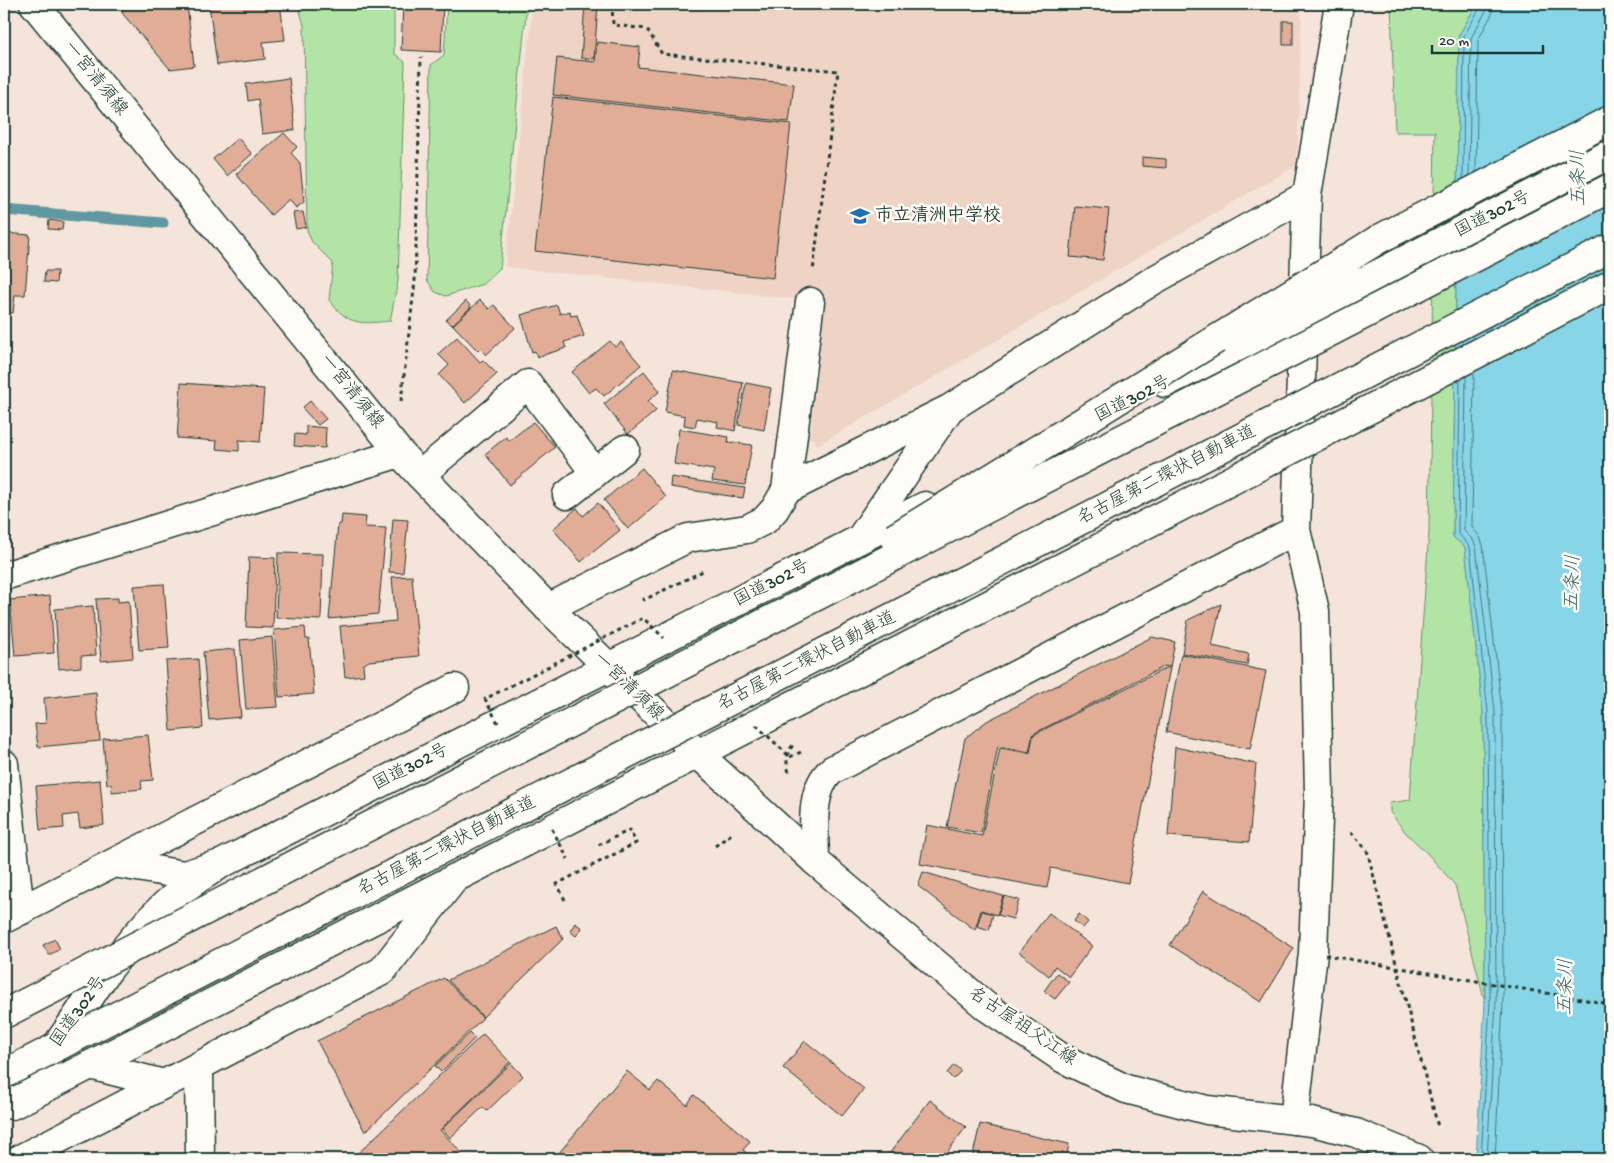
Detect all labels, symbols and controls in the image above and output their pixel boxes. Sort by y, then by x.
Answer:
scale bar [1432,22,1543,54]
text: 20 m [1439,33,1469,51]
street label: 一宮清須線 [59,37,132,121]
water label: 五条川 [1567,149,1592,207]
street label: 国道302号 [1451,186,1534,243]
school or university icon: 市立清洲中学校 [849,205,871,227]
place label: 市立清洲中学校 [875,205,1001,227]
street label: 一宮清須線 [315,350,388,434]
street label: 国道302号 [1091,371,1174,428]
street label: 名古屋第二環状自動車道 [1074,421,1260,530]
water label: 五条川 [1561,554,1586,612]
street label: 国道302号 [730,555,813,612]
street label: 名古屋第二環状自動車道 [714,607,900,716]
street label: 一宮清須線 [588,647,668,726]
street label: 国道302号 [369,739,452,796]
street label: 名古屋第二環状自動車道 [354,792,540,901]
water label: 五条川 [1554,958,1579,1016]
street label: 国道302号 [46,972,111,1052]
street label: 名古屋祖父江線 [964,982,1081,1071]

